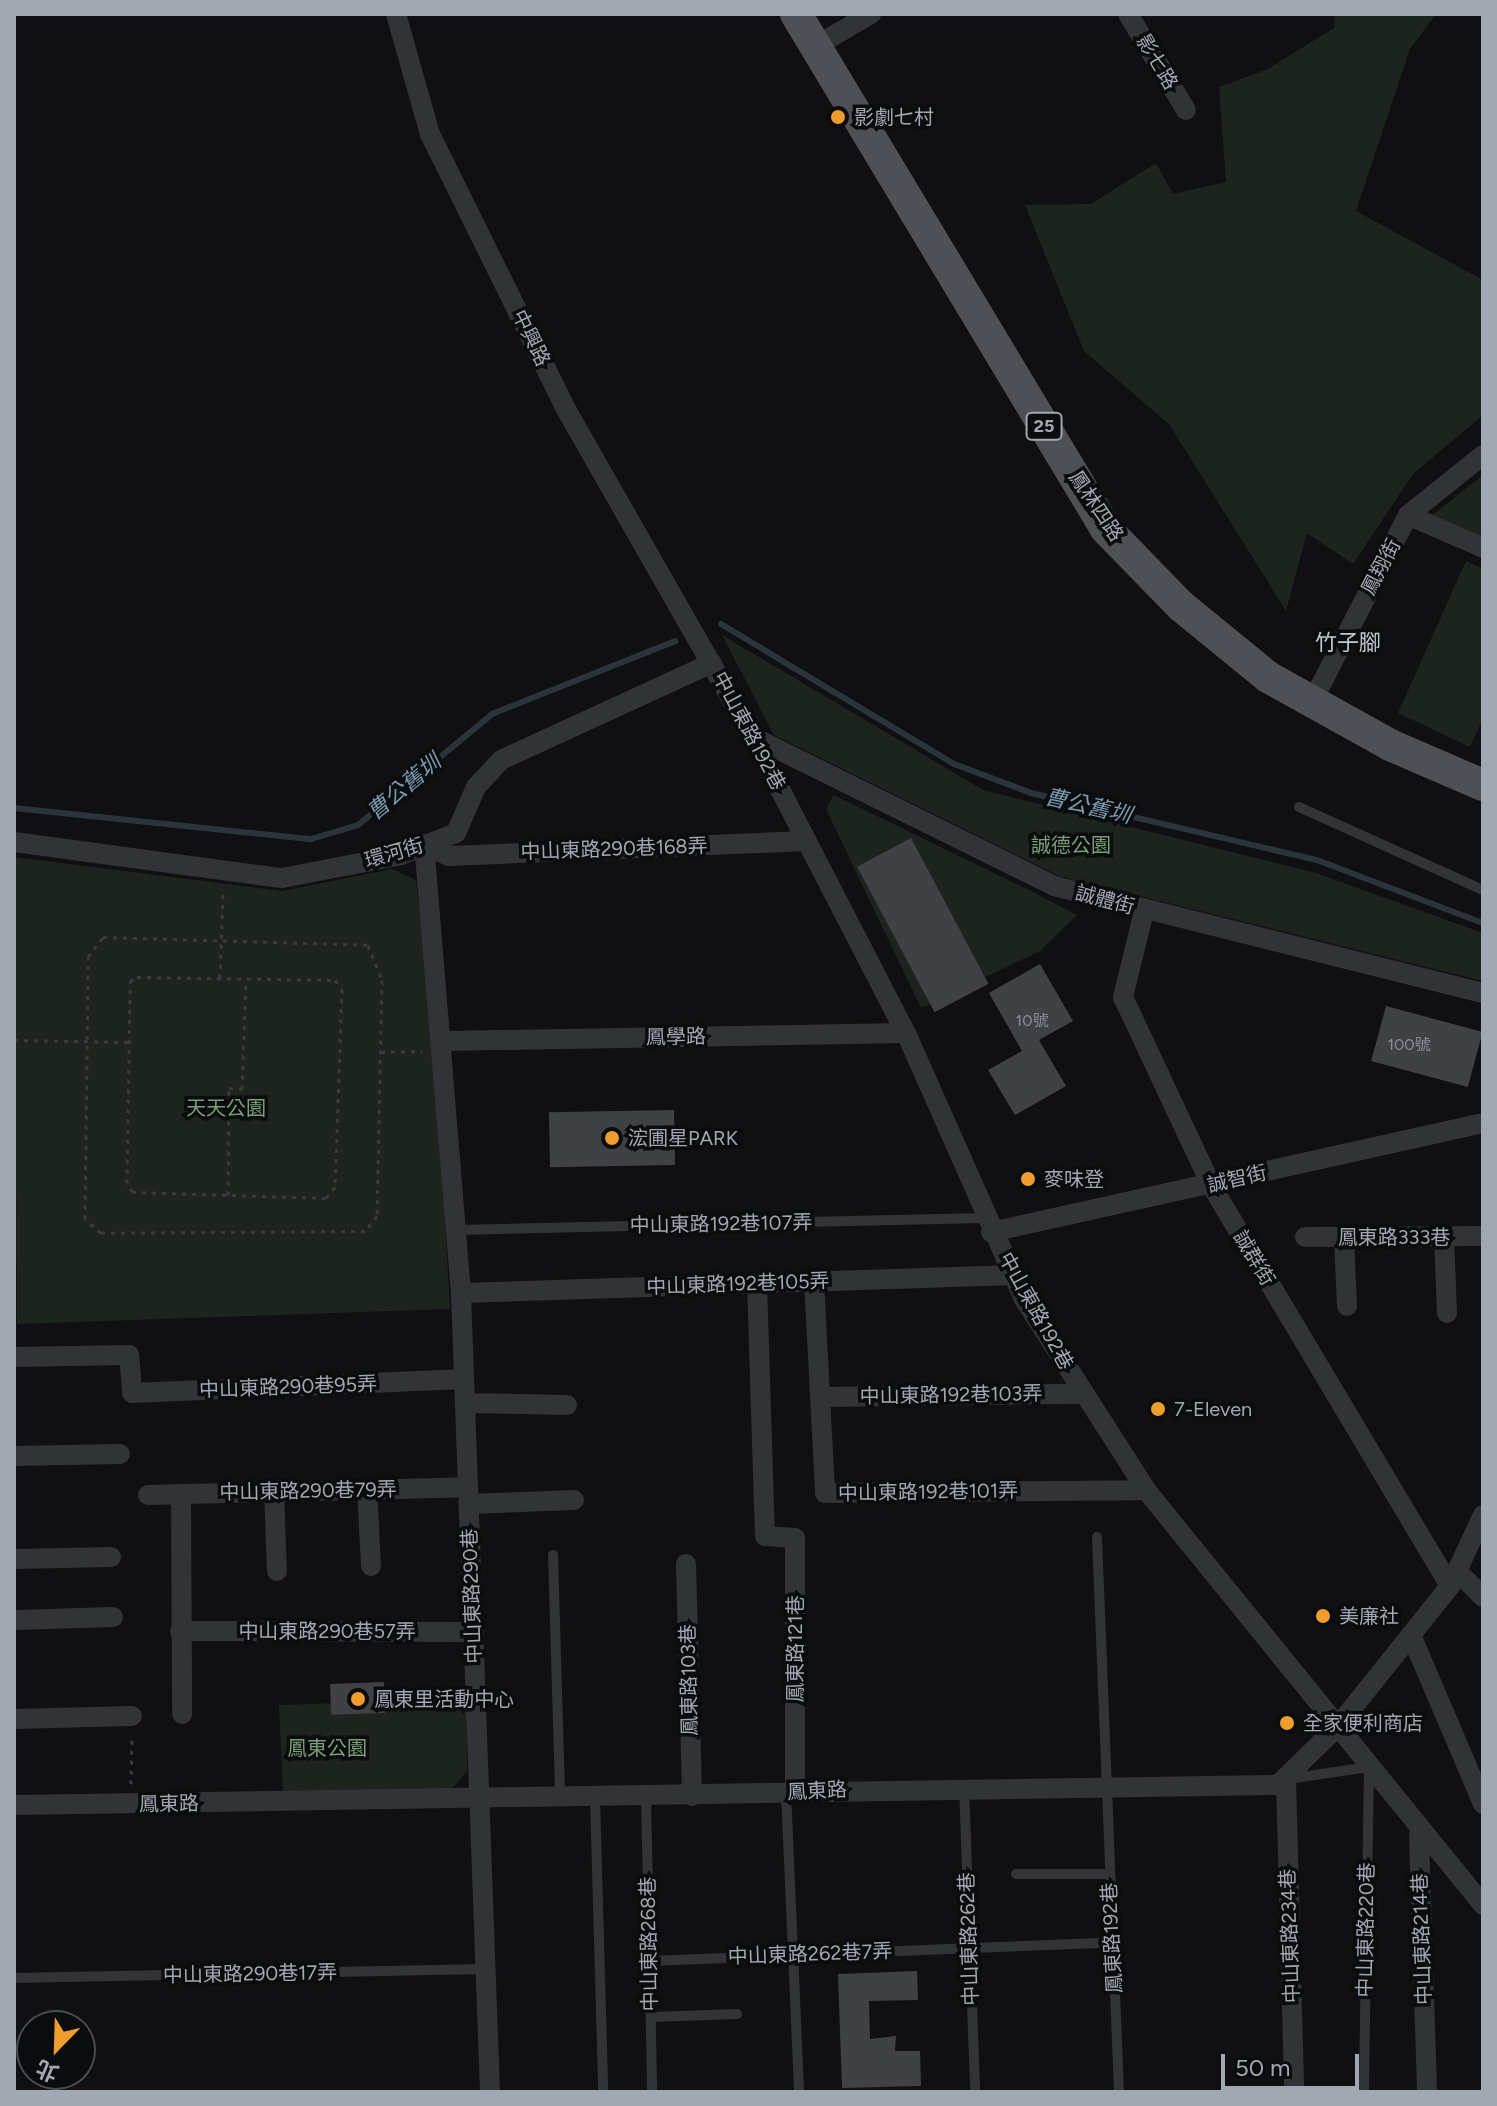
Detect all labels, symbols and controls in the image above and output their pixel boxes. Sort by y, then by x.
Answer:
street label: 影七路 [1131,30,1183,94]
place label: 影劇七村 [854,105,934,129]
marker: 影劇七村 [829,108,847,126]
street label: 中興路 [507,306,555,370]
road number: 25 [1024,412,1064,440]
street label: 鳳林四路 [1064,466,1128,546]
street label: 鳳翔街 [1356,535,1406,599]
district label: 竹子腳 [1315,630,1381,656]
street label: 中山東路192巷 [708,668,790,794]
water label: 曹公舊圳 [362,749,446,825]
water label: 曹公舊圳 [1042,783,1134,829]
street label: 環河街 [362,833,426,873]
park label: 誠德公園 [1031,833,1111,857]
street label: 中山東路290巷168弄 [520,834,708,864]
street label: 誠體街 [1073,881,1137,919]
house number: 10號 [1016,1011,1048,1031]
street label: 鳳學路 [646,1024,706,1050]
house number: 100號 [1387,1035,1431,1055]
park label: 天天公園 [186,1096,266,1120]
place label: 浤圃星PARK [628,1126,738,1150]
marker: 浤圃星PARK [603,1129,621,1147]
street label: 誠智街 [1205,1161,1269,1197]
place label: 麥味登 [1044,1167,1104,1191]
marker: 麥味登 [1019,1170,1037,1188]
street label: 中山東路192巷107弄 [630,1210,812,1238]
street label: 鳳東路333巷 [1338,1225,1450,1249]
street label: 誠群街 [1228,1226,1280,1290]
street label: 中山東路192巷 [994,1248,1078,1374]
street label: 中山東路192巷105弄 [646,1269,830,1299]
street label: 中山東路290巷95弄 [199,1372,377,1402]
street label: 中山東路192巷103弄 [859,1381,1043,1409]
place label: 7-Eleven [1174,1397,1252,1421]
marker: 7-Eleven [1149,1400,1167,1418]
street label: 中山東路290巷79弄 [219,1477,397,1505]
street label: 中山東路192巷101弄 [838,1478,1018,1506]
street label: 中山東路290巷 [458,1528,486,1664]
street label: 鳳東路121巷 [783,1595,807,1703]
place label: 美廉社 [1339,1604,1399,1628]
marker: 美廉社 [1314,1607,1332,1625]
street label: 中山東路290巷57弄 [238,1619,416,1643]
street label: 鳳東路103巷 [676,1624,702,1736]
place label: 鳳東里活動中心 [374,1687,514,1711]
marker: 鳳東里活動中心 [349,1690,367,1708]
place label: 全家便利商店 [1303,1711,1423,1735]
marker: 全家便利商店 [1278,1714,1296,1732]
park label: 鳳東公園 [287,1736,367,1760]
street label: 鳳東路 [786,1777,848,1805]
street label: 鳳東路 [139,1791,199,1817]
street label: 中山東路220巷 [1353,1862,1379,1998]
street label: 中山東路234巷 [1276,1868,1304,2004]
street label: 中山東路262巷 [955,1872,983,2006]
street label: 中山東路214巷 [1408,1873,1436,2005]
street label: 中山東路268巷 [636,1876,662,2012]
street label: 鳳東路192巷 [1097,1882,1127,1994]
street label: 中山東路262巷7弄 [727,1939,893,1969]
street label: 中山東路290巷17弄 [163,1960,337,1988]
north arrow [16,2010,96,2090]
scale bar [1225,2038,1363,2088]
text: 50 m [1235,2053,1291,2082]
text: 北 [32,2054,63,2087]

